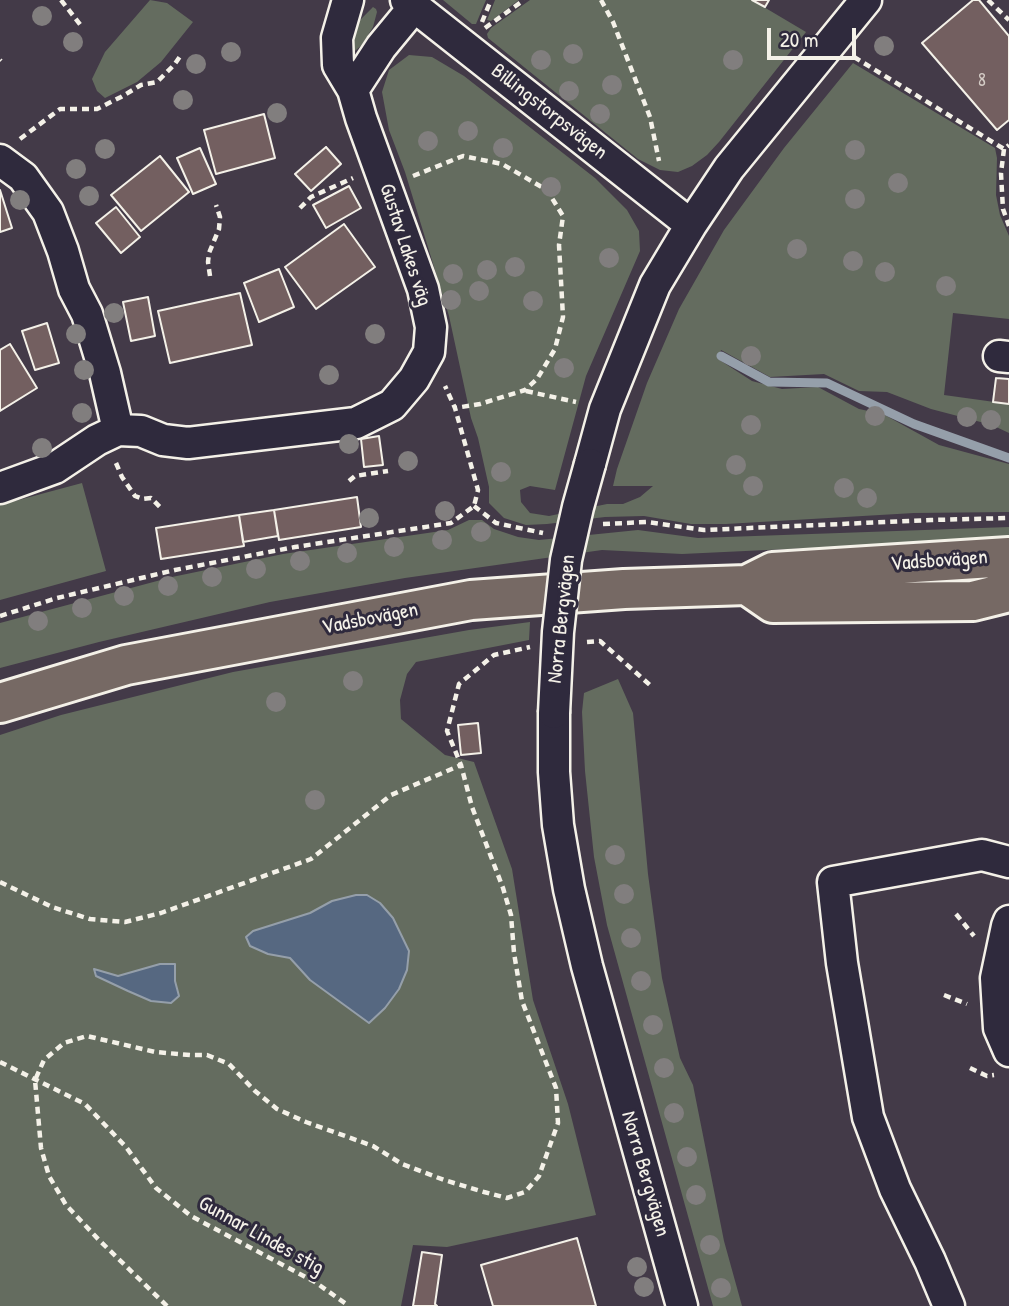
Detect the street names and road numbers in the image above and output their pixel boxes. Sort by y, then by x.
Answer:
street label: Billingstorpsvägen [486,59,612,165]
street label: Gustav Lakes väg [373,181,437,309]
street label: Vadsbovägen [890,545,988,577]
street label: Norra Bergvägen [543,553,581,685]
street label: Vadsbovägen [320,597,420,641]
street label: Norra Bergvägen [615,1108,675,1240]
street label: Gunnar Lindes stig [194,1191,328,1281]

